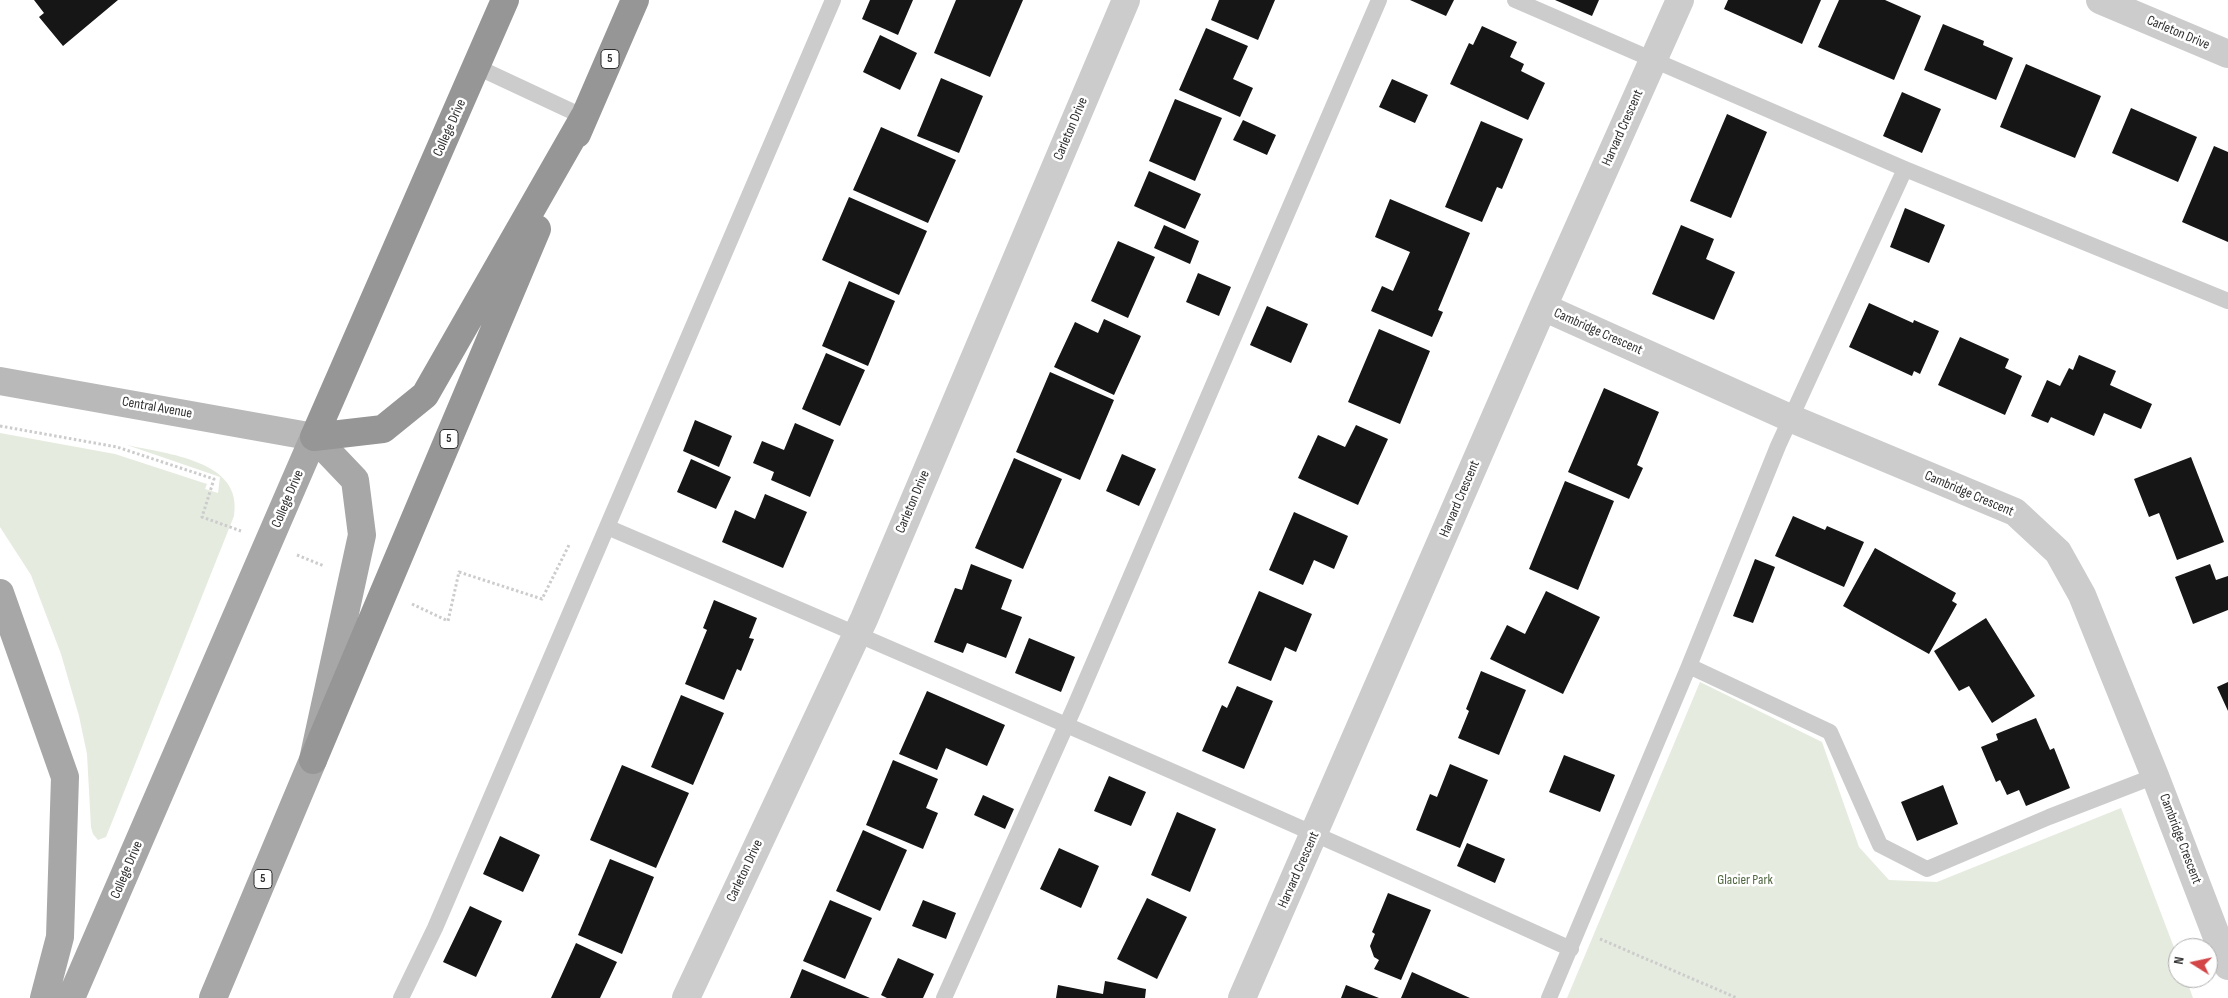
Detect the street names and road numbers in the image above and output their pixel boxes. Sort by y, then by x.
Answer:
street label: Carleton Drive [2144,12,2212,54]
road number: 5 [601,50,619,68]
street label: Harvard Crescent [1599,87,1647,169]
street label: Carleton Drive [1050,95,1092,163]
street label: College Drive [430,97,470,159]
street label: Cambridge Crescent [1551,305,1645,359]
street label: Central Avenue [121,394,193,422]
road number: 5 [440,429,458,448]
street label: Harvard Crescent [1436,458,1484,540]
street label: College Drive [268,468,308,530]
street label: Carleton Drive [892,468,934,536]
street label: Cambridge Crescent [1922,468,2016,520]
street label: Cambridge Crescent [2155,792,2205,886]
street label: Harvard Crescent [1275,829,1323,911]
street label: Carleton Drive [723,837,767,905]
street label: College Drive [107,839,147,901]
road number: 5 [254,870,272,889]

